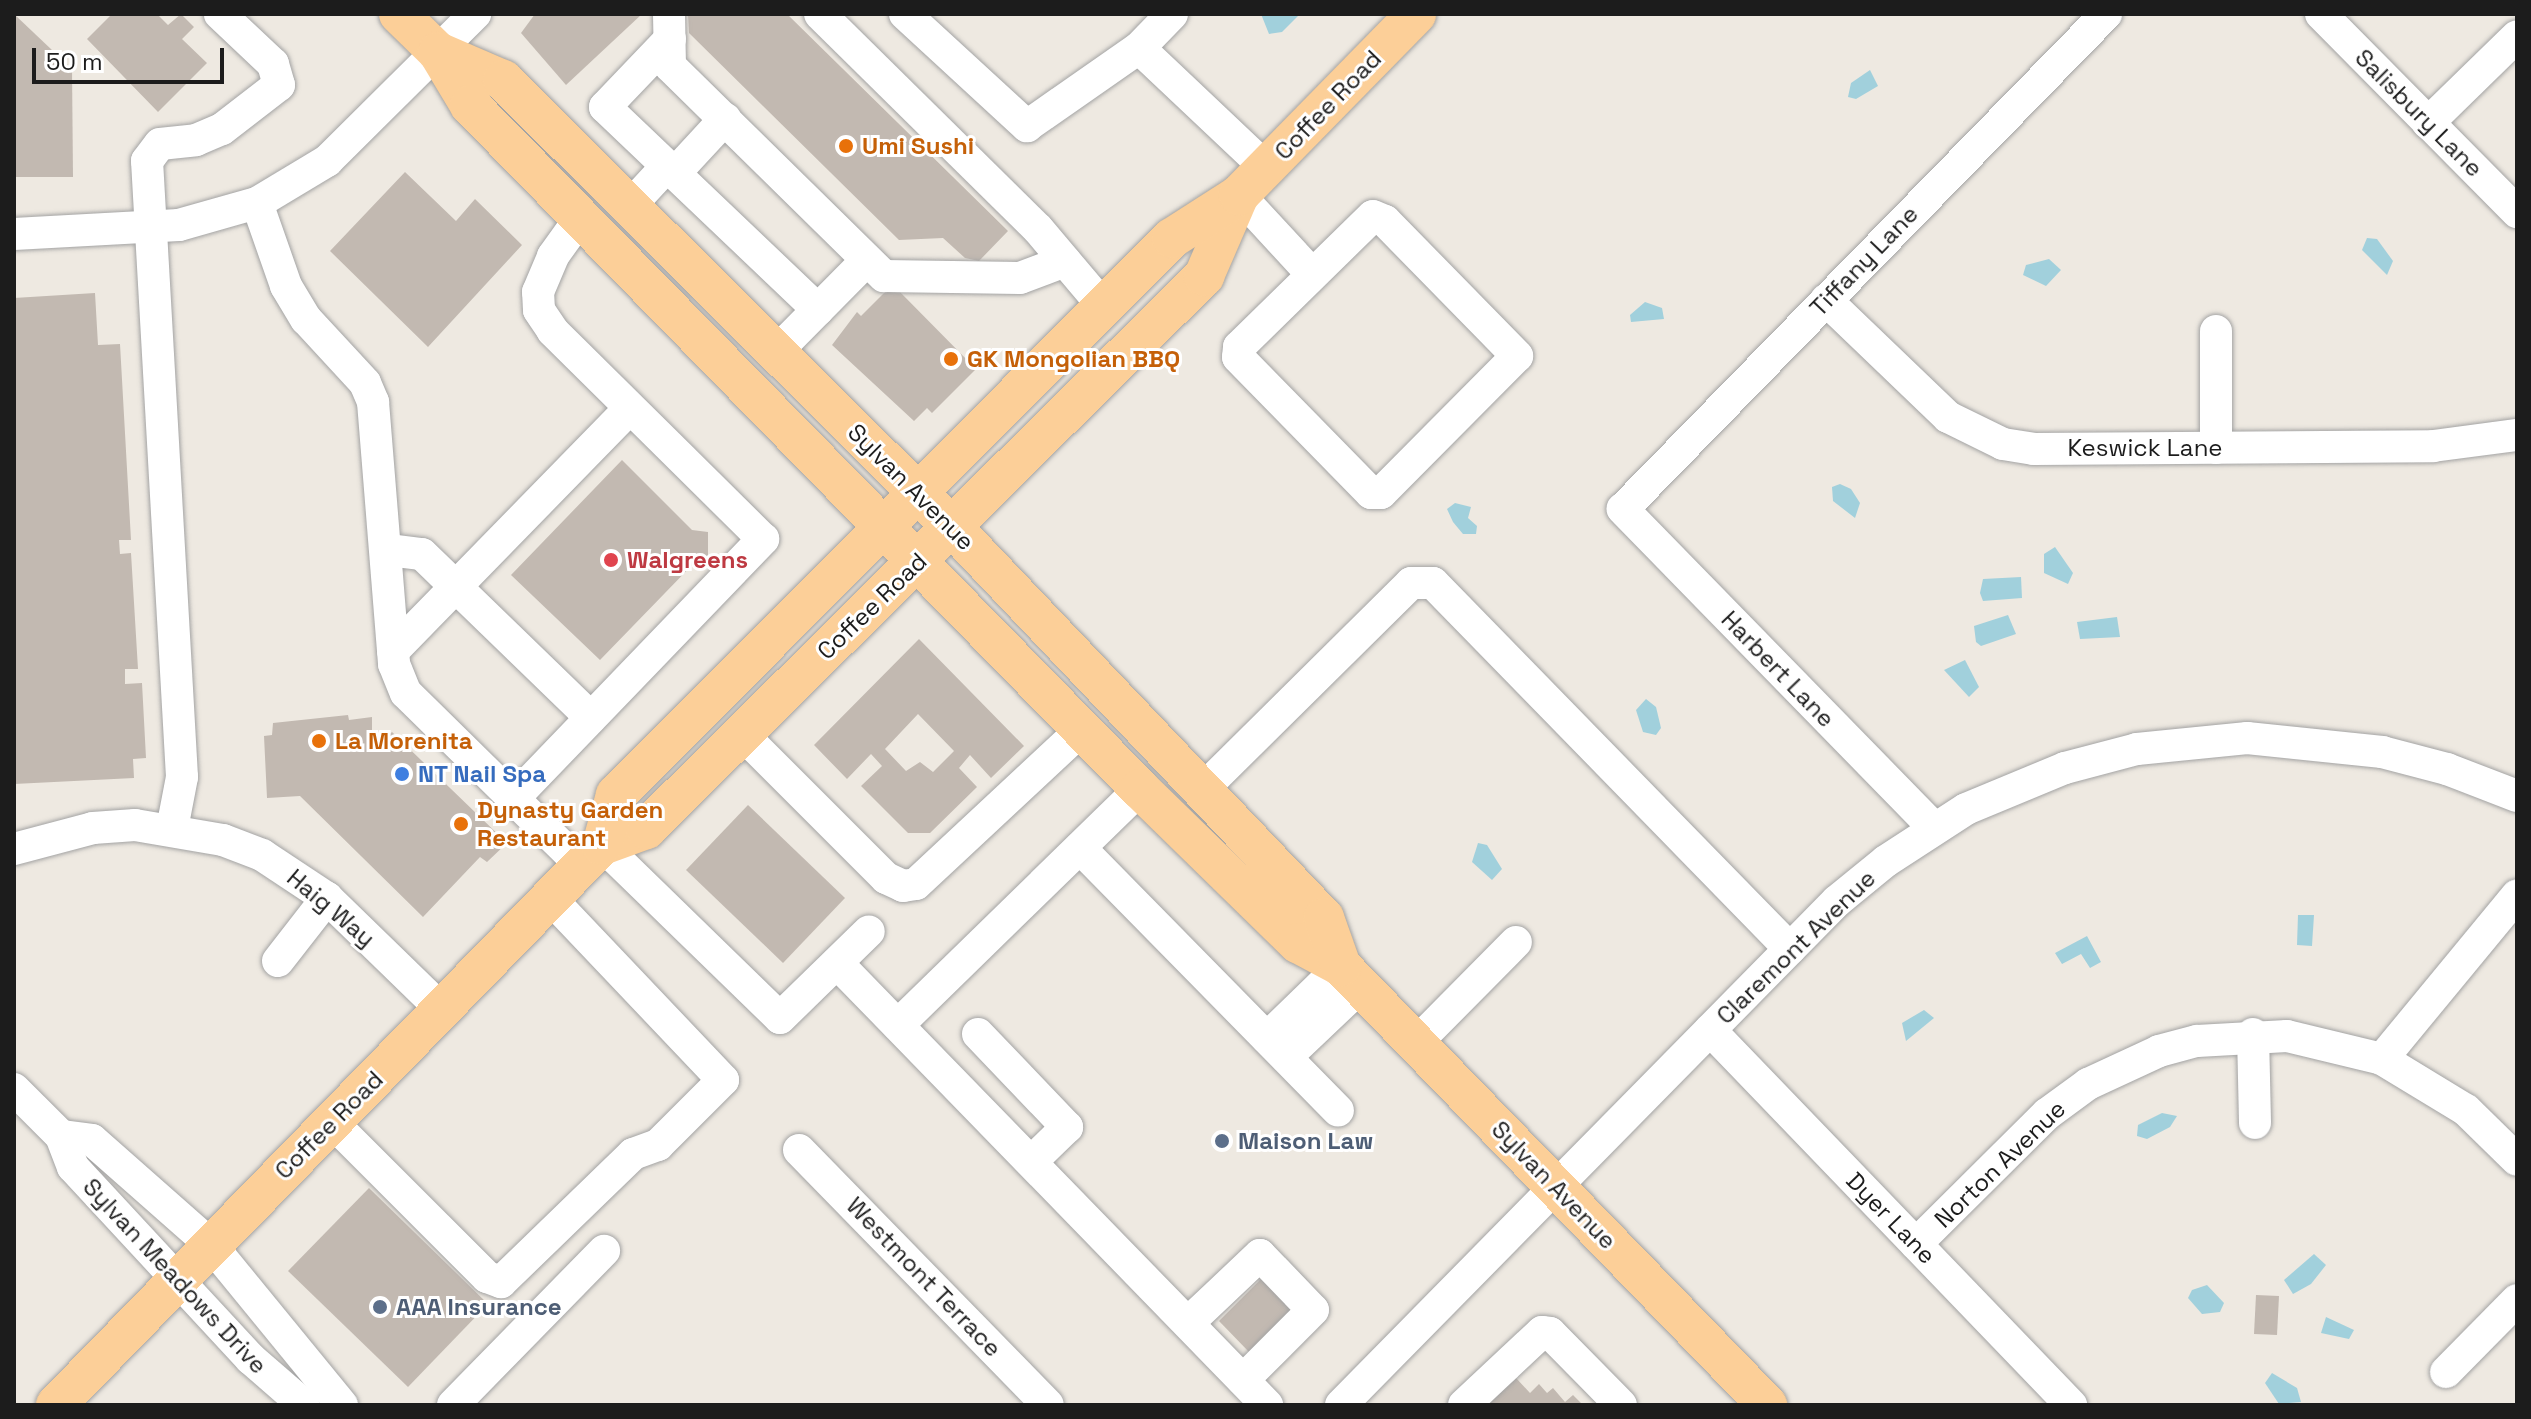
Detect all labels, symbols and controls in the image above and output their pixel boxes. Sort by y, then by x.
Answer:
scale bar [36,32,228,82]
street label: Salisbury Lane [2349,43,2489,183]
street label: Coffee Road [1269,44,1387,166]
text: 50 m [46,46,103,77]
place label: Umi Sushi [862,132,974,160]
marker: Umi Sushi [837,137,855,155]
street label: Tiffany Lane [1804,200,1924,322]
place label: GK Mongolian BBQ [967,345,1180,373]
marker: GK Mongolian BBQ [942,350,960,368]
street label: Sylvan Avenue [842,418,980,556]
street label: Keswick Lane [2067,434,2223,462]
place label: Walgreens [627,546,748,574]
street label: Coffee Road [811,547,933,665]
marker: Walgreens [602,551,620,569]
street label: Harbert Lane [1715,605,1841,733]
place label: La Morenita [335,727,473,755]
marker: La Morenita [310,732,328,750]
place label: NT Nail Spa [418,760,547,788]
marker: NT Nail Spa [393,765,411,783]
place label: Dynasty Garden Restaurant [477,796,663,852]
marker: Dynasty Garden Restaurant [452,815,470,833]
street label: Haig Way [281,863,381,953]
street label: Claremont Avenue [1711,864,1881,1030]
street label: Coffee Road [269,1065,389,1185]
street label: Norton Avenue [1929,1094,2071,1234]
street label: Sylvan Avenue [1486,1115,1622,1255]
place label: Maison Law [1238,1127,1373,1155]
marker: Maison Law [1213,1132,1231,1150]
street label: Dyer Lane [1840,1166,1942,1270]
street label: Sylvan Meadows Drive [77,1172,273,1380]
street label: Westmont Terrace [840,1191,1008,1363]
place label: AAA Insurance [396,1293,562,1321]
marker: AAA Insurance [371,1298,389,1316]

